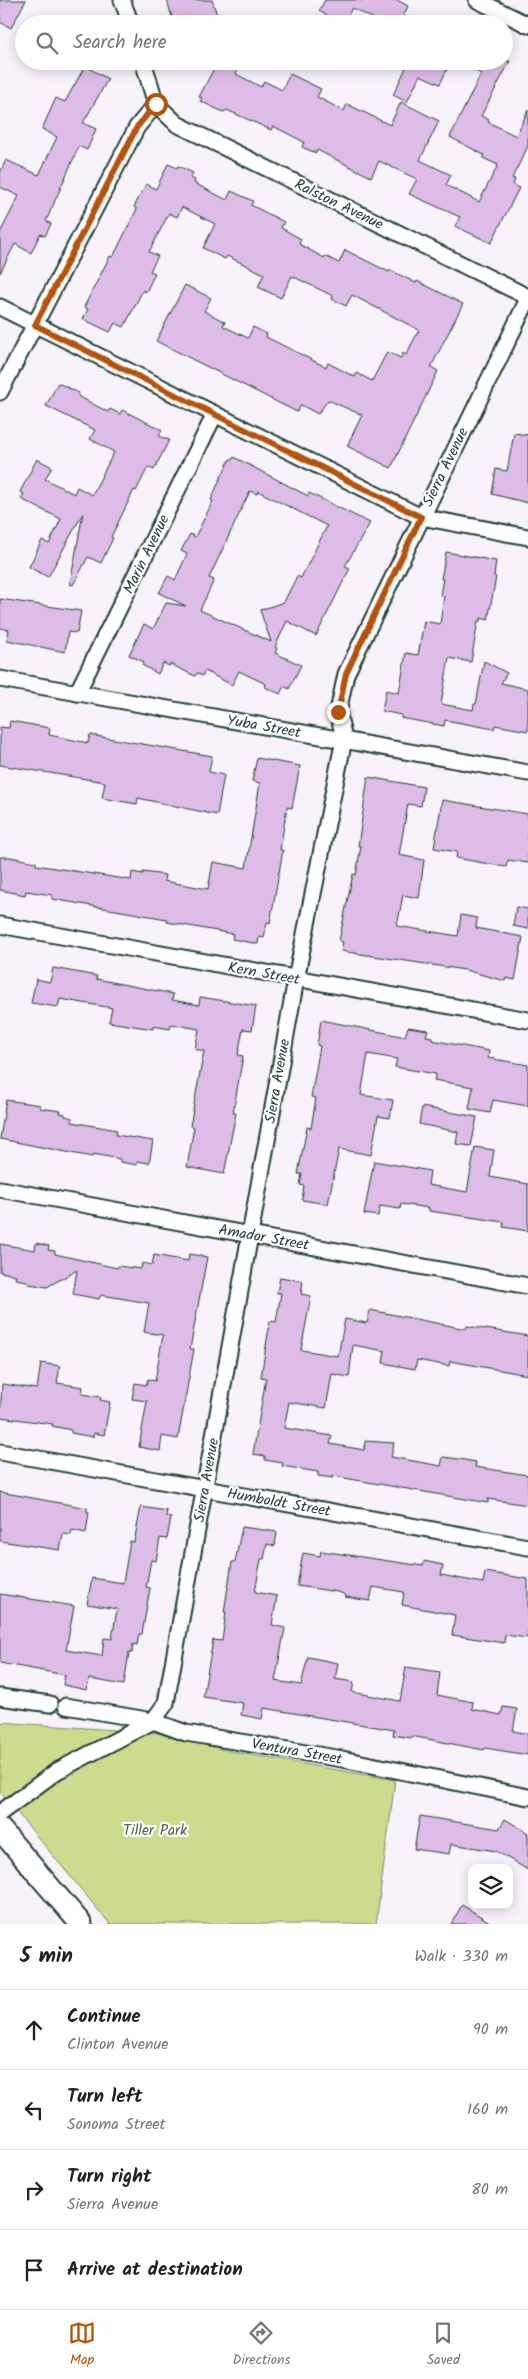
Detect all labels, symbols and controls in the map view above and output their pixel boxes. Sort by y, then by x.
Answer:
search box [15,15,513,70]
text: Search here [73,28,167,58]
icon: search [33,29,61,57]
route start [145,93,168,116]
street label: Ralston Avenue [290,173,387,237]
street label: Sierra Avenue [416,424,476,511]
street label: Marin Avenue [117,510,177,598]
route end [327,701,350,724]
street label: Yuba Street [225,709,303,745]
street label: Kern Street [226,956,302,992]
street label: Sierra Avenue [259,1037,297,1125]
street label: Amador Street [217,1218,311,1258]
street label: Sierra Avenue [188,1436,226,1524]
street label: Humboldt Street [225,1482,333,1524]
street label: Ventura Street [250,1732,344,1772]
park label: Tiller Park [123,1819,188,1843]
map controls [468,1864,513,1909]
button: layers [468,1864,513,1909]
text: 5 min [20,1940,73,1973]
text: Walk · 330 m [415,1944,508,1969]
text: Continue [67,2002,140,2032]
icon: ahead [20,2016,48,2044]
text: 90 m [473,2017,508,2042]
text: Clinton Avenue [67,2032,168,2057]
text: Turn left [67,2082,142,2112]
icon: left [20,2096,48,2124]
text: 160 m [467,2097,508,2122]
text: Sonoma Street [67,2112,166,2137]
text: Turn right [67,2162,152,2192]
icon: right [20,2176,48,2204]
text: 80 m [471,2177,508,2202]
text: Sierra Avenue [67,2192,158,2217]
text: Arrive at destination [67,2255,243,2285]
icon: arrive [20,2256,48,2284]
tab: Map [68,2319,96,2371]
tab: Directions [232,2319,290,2371]
tab: Saved [427,2319,460,2371]

